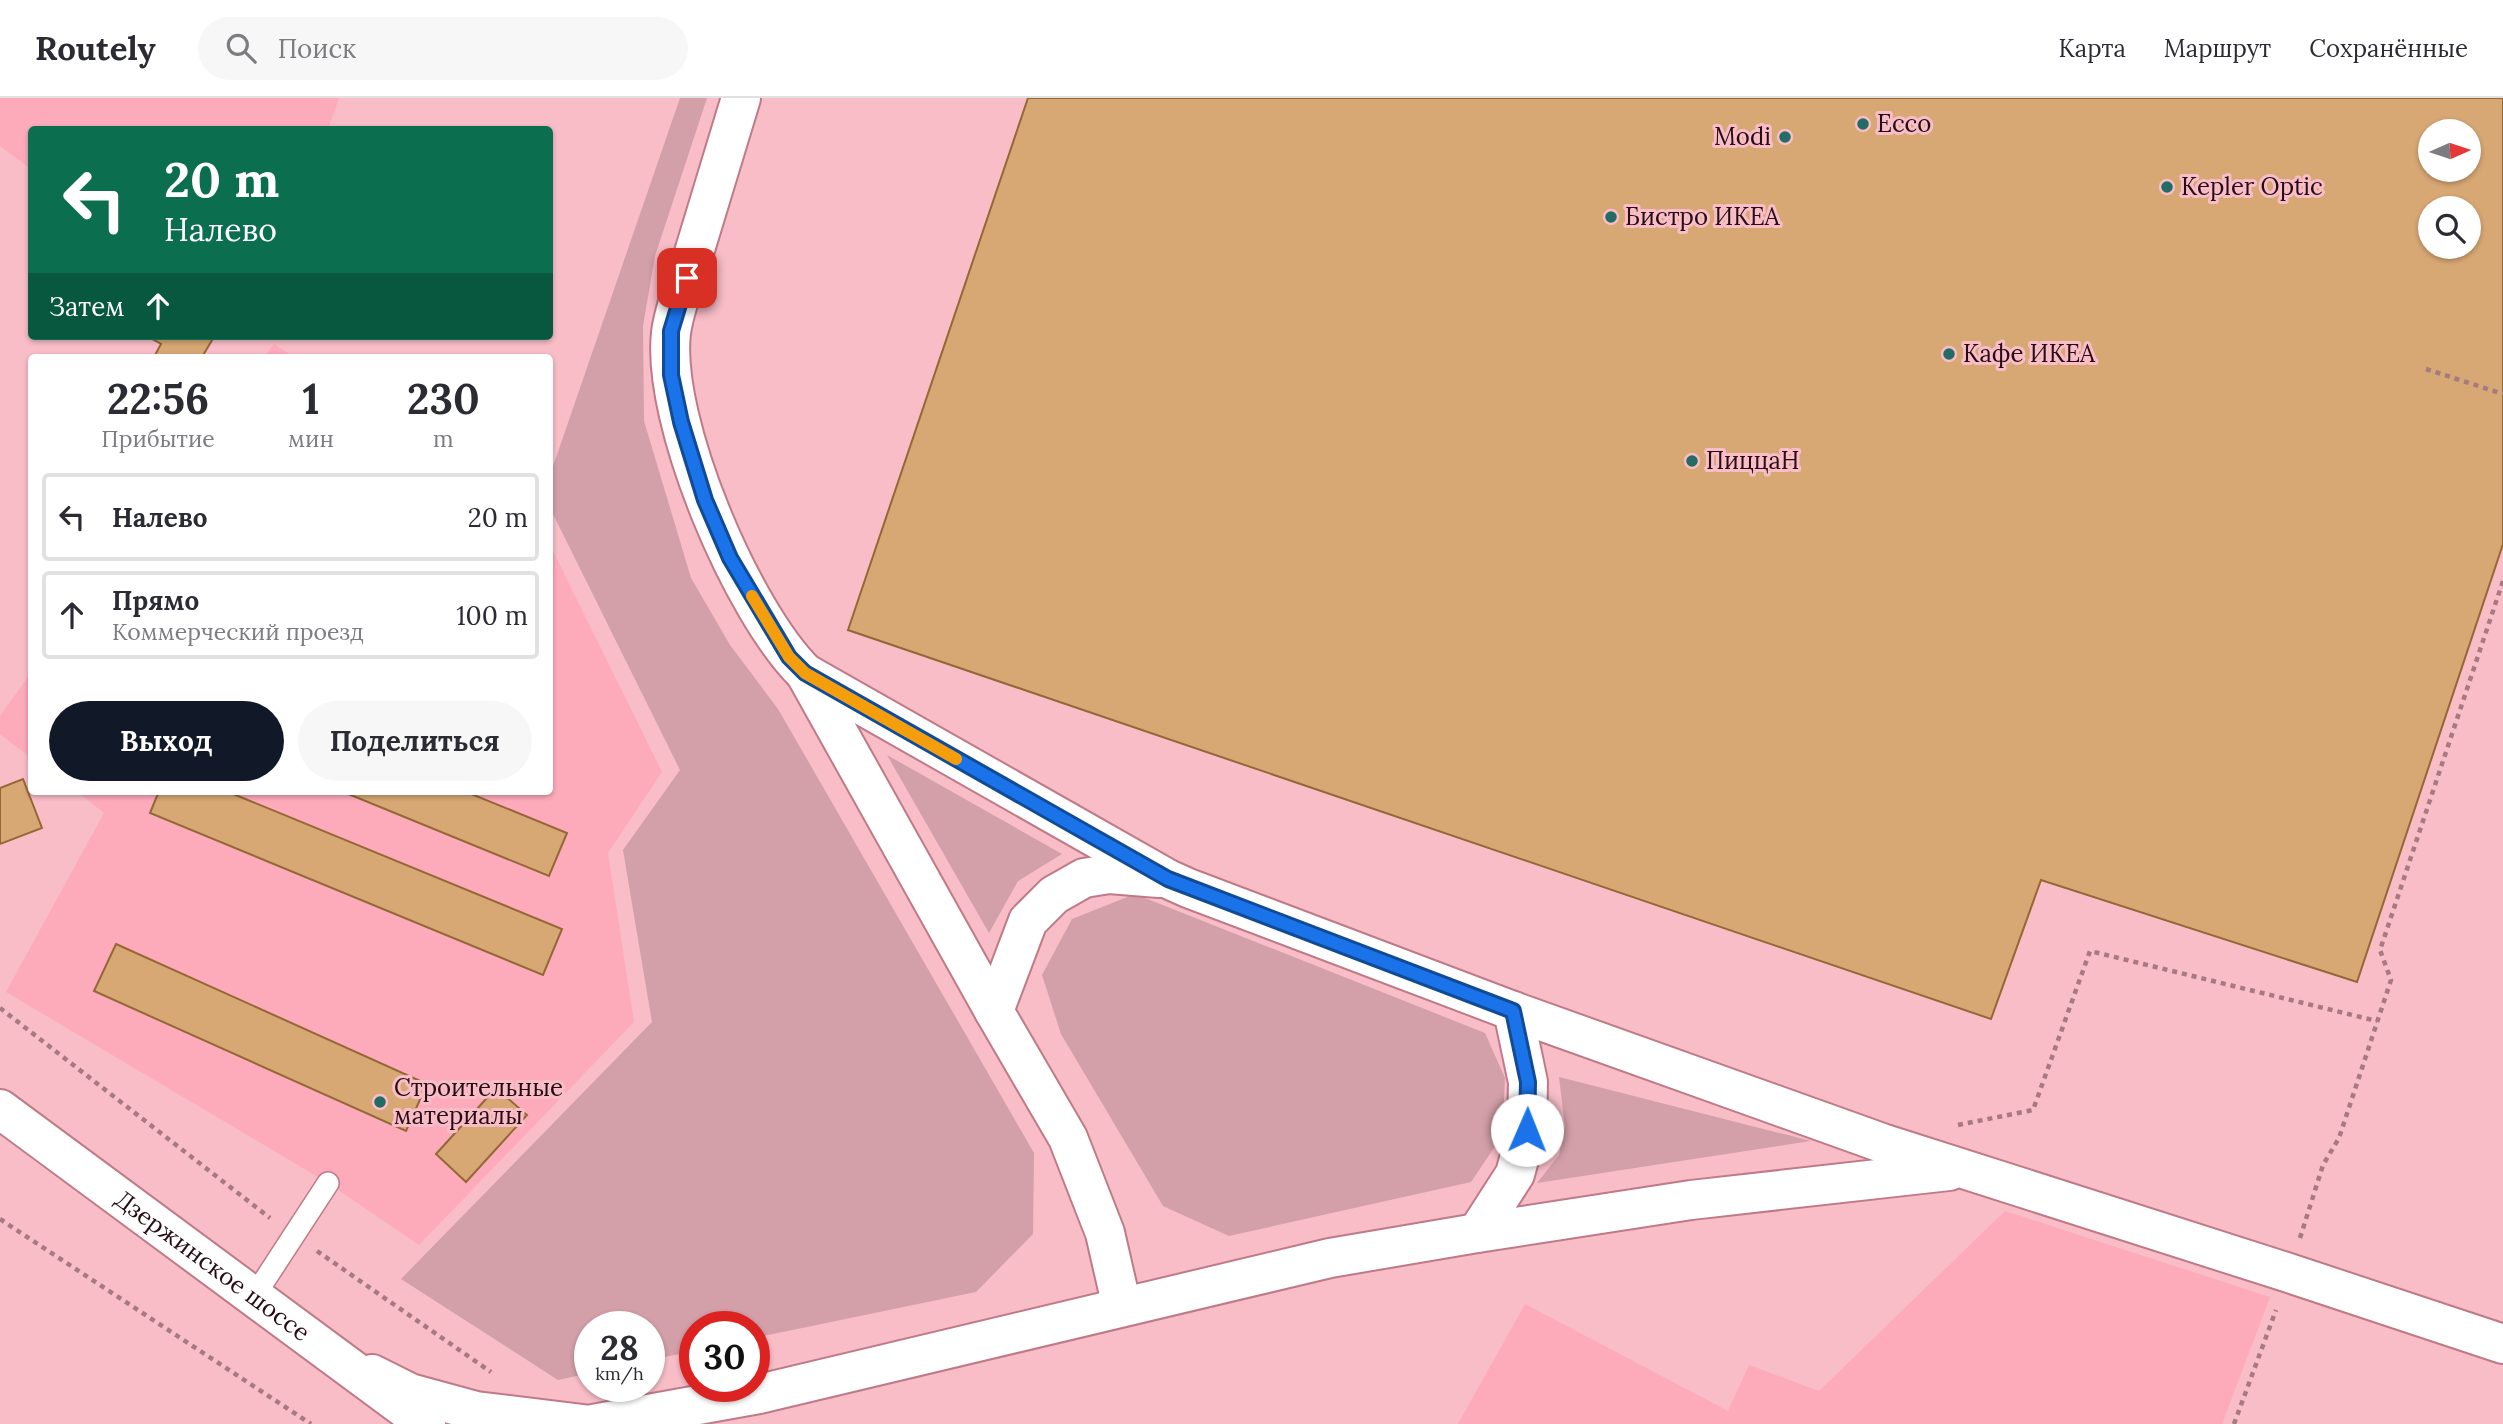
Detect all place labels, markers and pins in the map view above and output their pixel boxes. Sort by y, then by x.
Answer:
place label: Ecco [1877,108,1931,139]
marker: Ecco [1855,116,1871,132]
place label: Modi [1714,121,1771,152]
marker: Modi [1777,129,1793,145]
place label: Kepler Optic [2181,171,2323,202]
marker: Kepler Optic [2159,179,2175,195]
place label: Бистро ИКЕА [1625,201,1781,232]
marker: Бистро ИКЕА [1603,209,1619,225]
pin [657,248,717,308]
place label: Кафе ИКЕА [1963,338,2096,369]
marker: Кафе ИКЕА [1941,346,1957,362]
place label: ПиццаН [1706,445,1800,476]
marker: ПиццаН [1684,453,1700,469]
place label: Строительные материалы [394,1072,563,1131]
marker: Строительные материалы [372,1094,388,1110]

